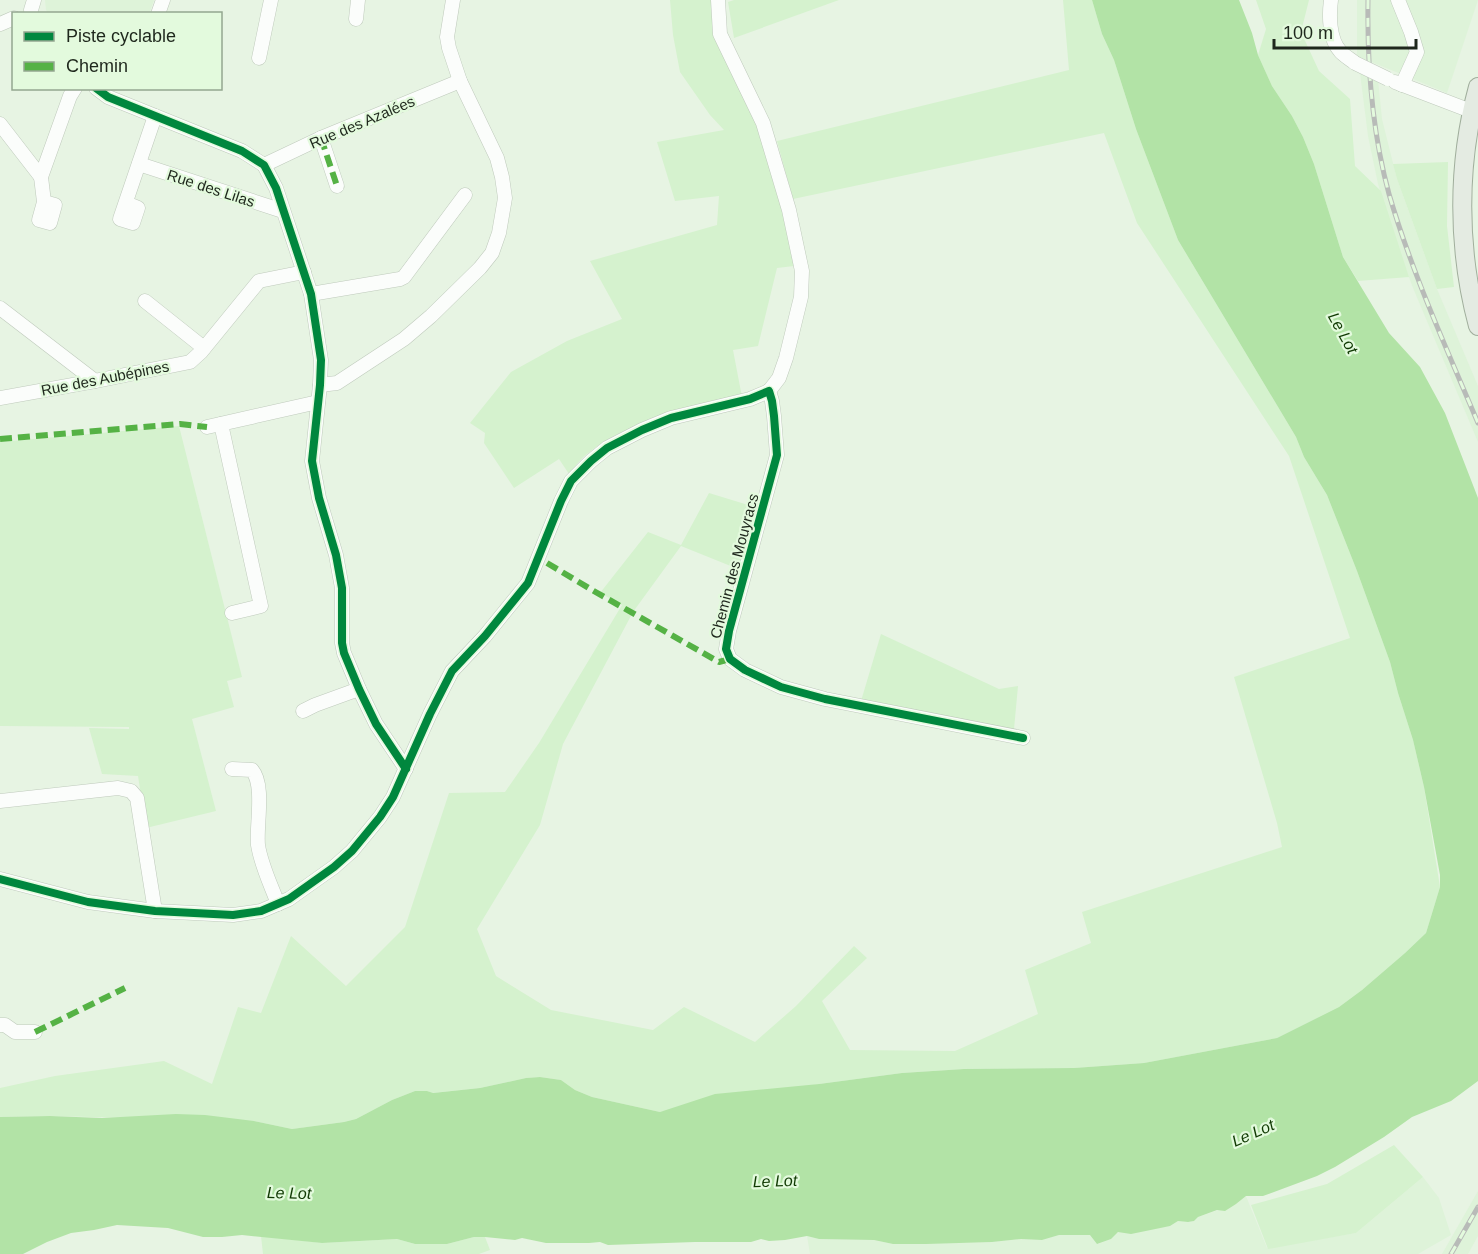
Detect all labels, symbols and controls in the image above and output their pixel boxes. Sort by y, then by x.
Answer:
legend [12,12,222,90]
scale bar [1274,12,1416,50]
text: 100 m [1283,23,1333,43]
text: Piste cyclable [66,26,176,46]
text: Chemin [66,56,128,76]
street label: Rue des Azalées [307,92,417,152]
street label: Rue des Lilas [165,166,257,210]
water label: Le Lot [1325,309,1361,357]
street label: Rue des Aubépines [40,357,170,399]
street label: Chemin des Mouyracs [706,492,762,640]
water label: Le Lot [1229,1116,1277,1150]
water label: Le Lot [752,1172,798,1190]
water label: Le Lot [267,1184,312,1202]

